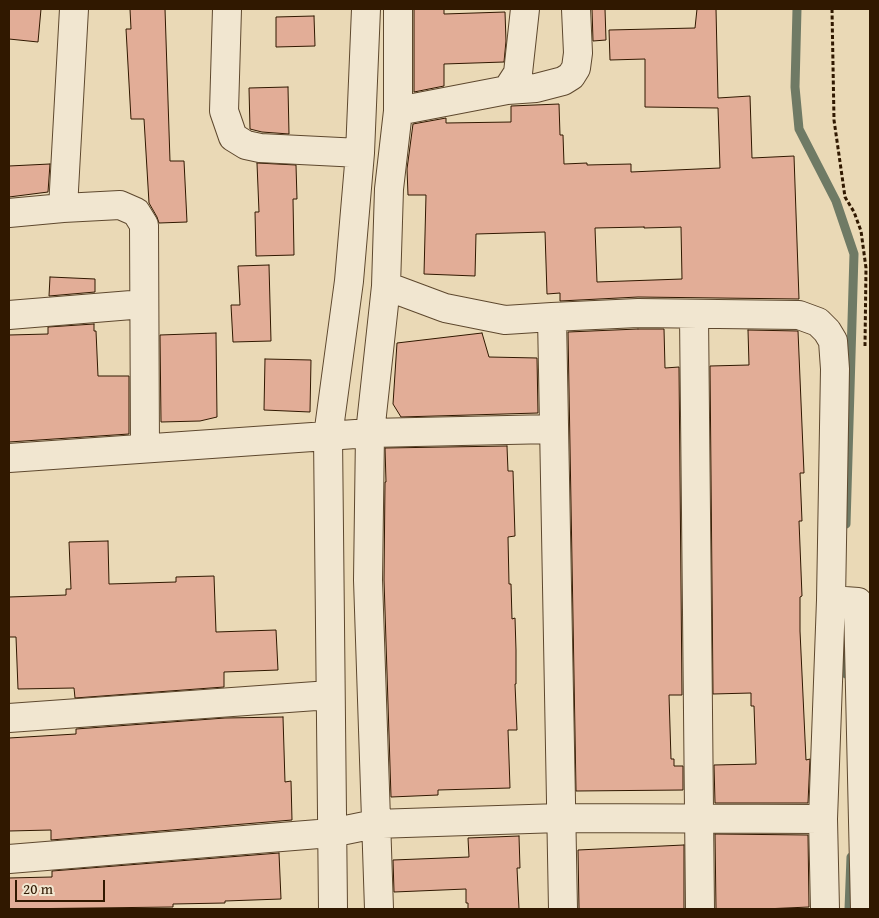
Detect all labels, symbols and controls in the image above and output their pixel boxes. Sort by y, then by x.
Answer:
scale bar [18,870,108,902]
text: 20 m [23,878,53,899]

